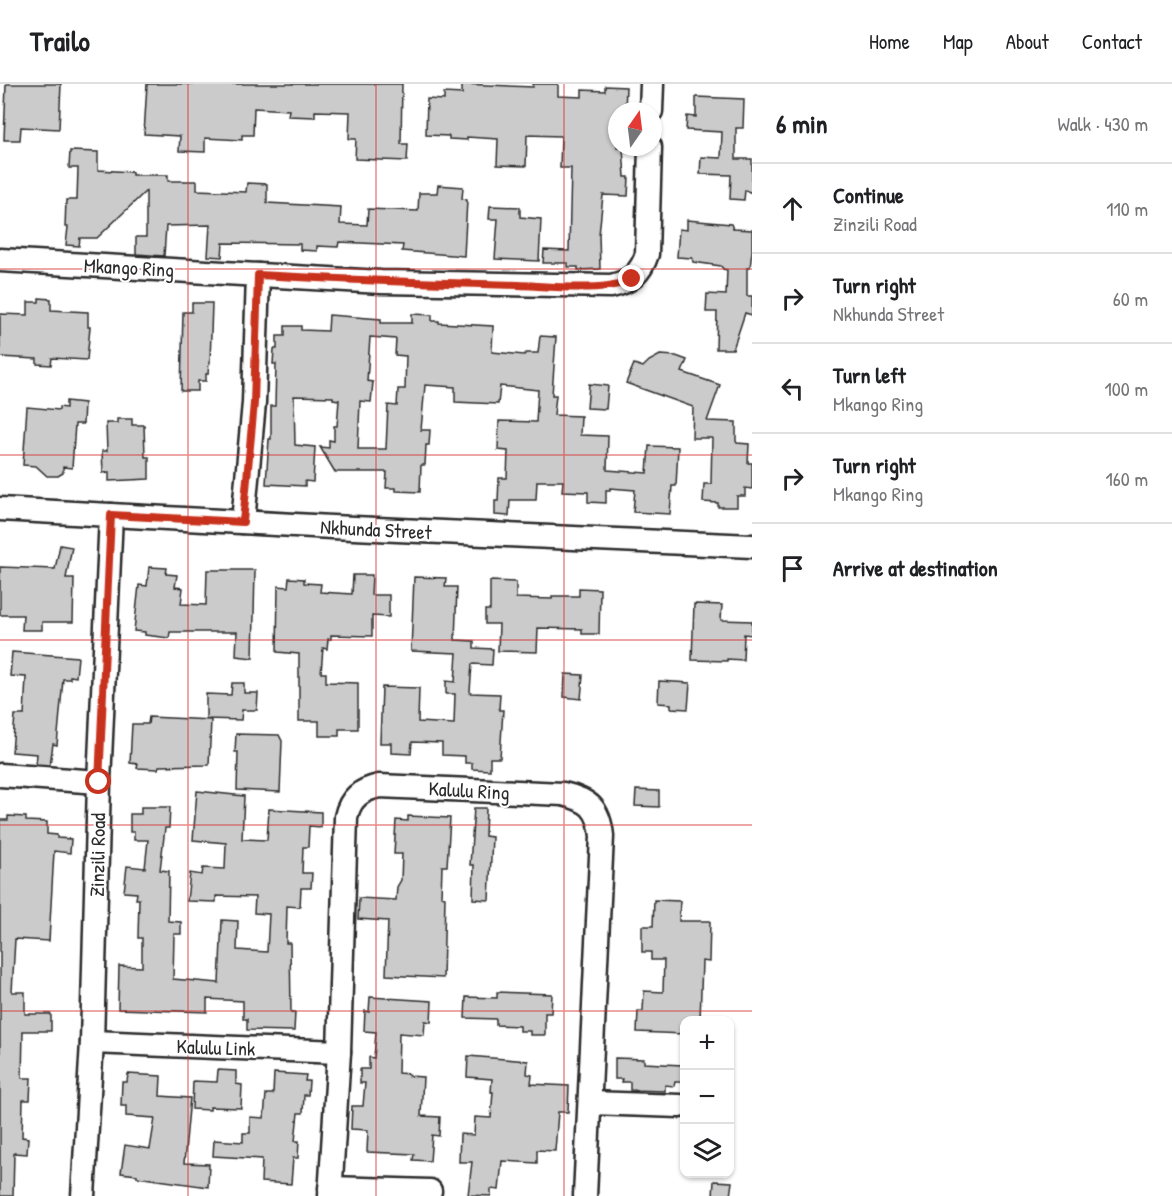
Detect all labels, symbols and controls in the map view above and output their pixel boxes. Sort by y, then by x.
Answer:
text: Trailo [30,22,90,60]
text: Home [869,27,910,56]
text: Map [943,27,973,56]
text: About [1006,27,1049,56]
text: Contact [1082,27,1142,56]
north arrow [608,102,662,156]
text: 6 min [776,106,828,141]
text: Walk · 430 m [1057,110,1148,137]
text: Continue [833,180,904,210]
icon: ahead [776,192,809,225]
text: 110 m [1106,195,1148,222]
text: Zinzili Road [833,210,917,237]
street label: Mkango Ring [83,251,175,283]
route end [618,265,644,291]
text: Turn right [833,270,916,300]
icon: right [776,282,809,315]
text: 60 m [1113,285,1148,312]
text: Nkhunda Street [833,300,944,327]
text: Turn left [833,360,906,390]
icon: left [776,372,809,405]
text: 100 m [1105,375,1148,402]
text: Mkango Ring [833,390,923,417]
text: Turn right [833,450,916,480]
icon: right [776,462,809,495]
text: 160 m [1106,465,1148,492]
text: Mkango Ring [833,480,923,507]
street label: Nkhunda Street [320,513,433,545]
icon: arrive [776,552,809,585]
text: Arrive at destination [833,553,998,583]
route start [85,768,111,794]
street label: Kalulu Ring [428,774,510,806]
street label: Zinzili Road [83,813,111,897]
map controls [680,1016,734,1178]
button: + [680,1016,734,1070]
street label: Kalulu Link [176,1032,256,1062]
button: − [680,1070,734,1124]
button: layers [680,1124,734,1178]

